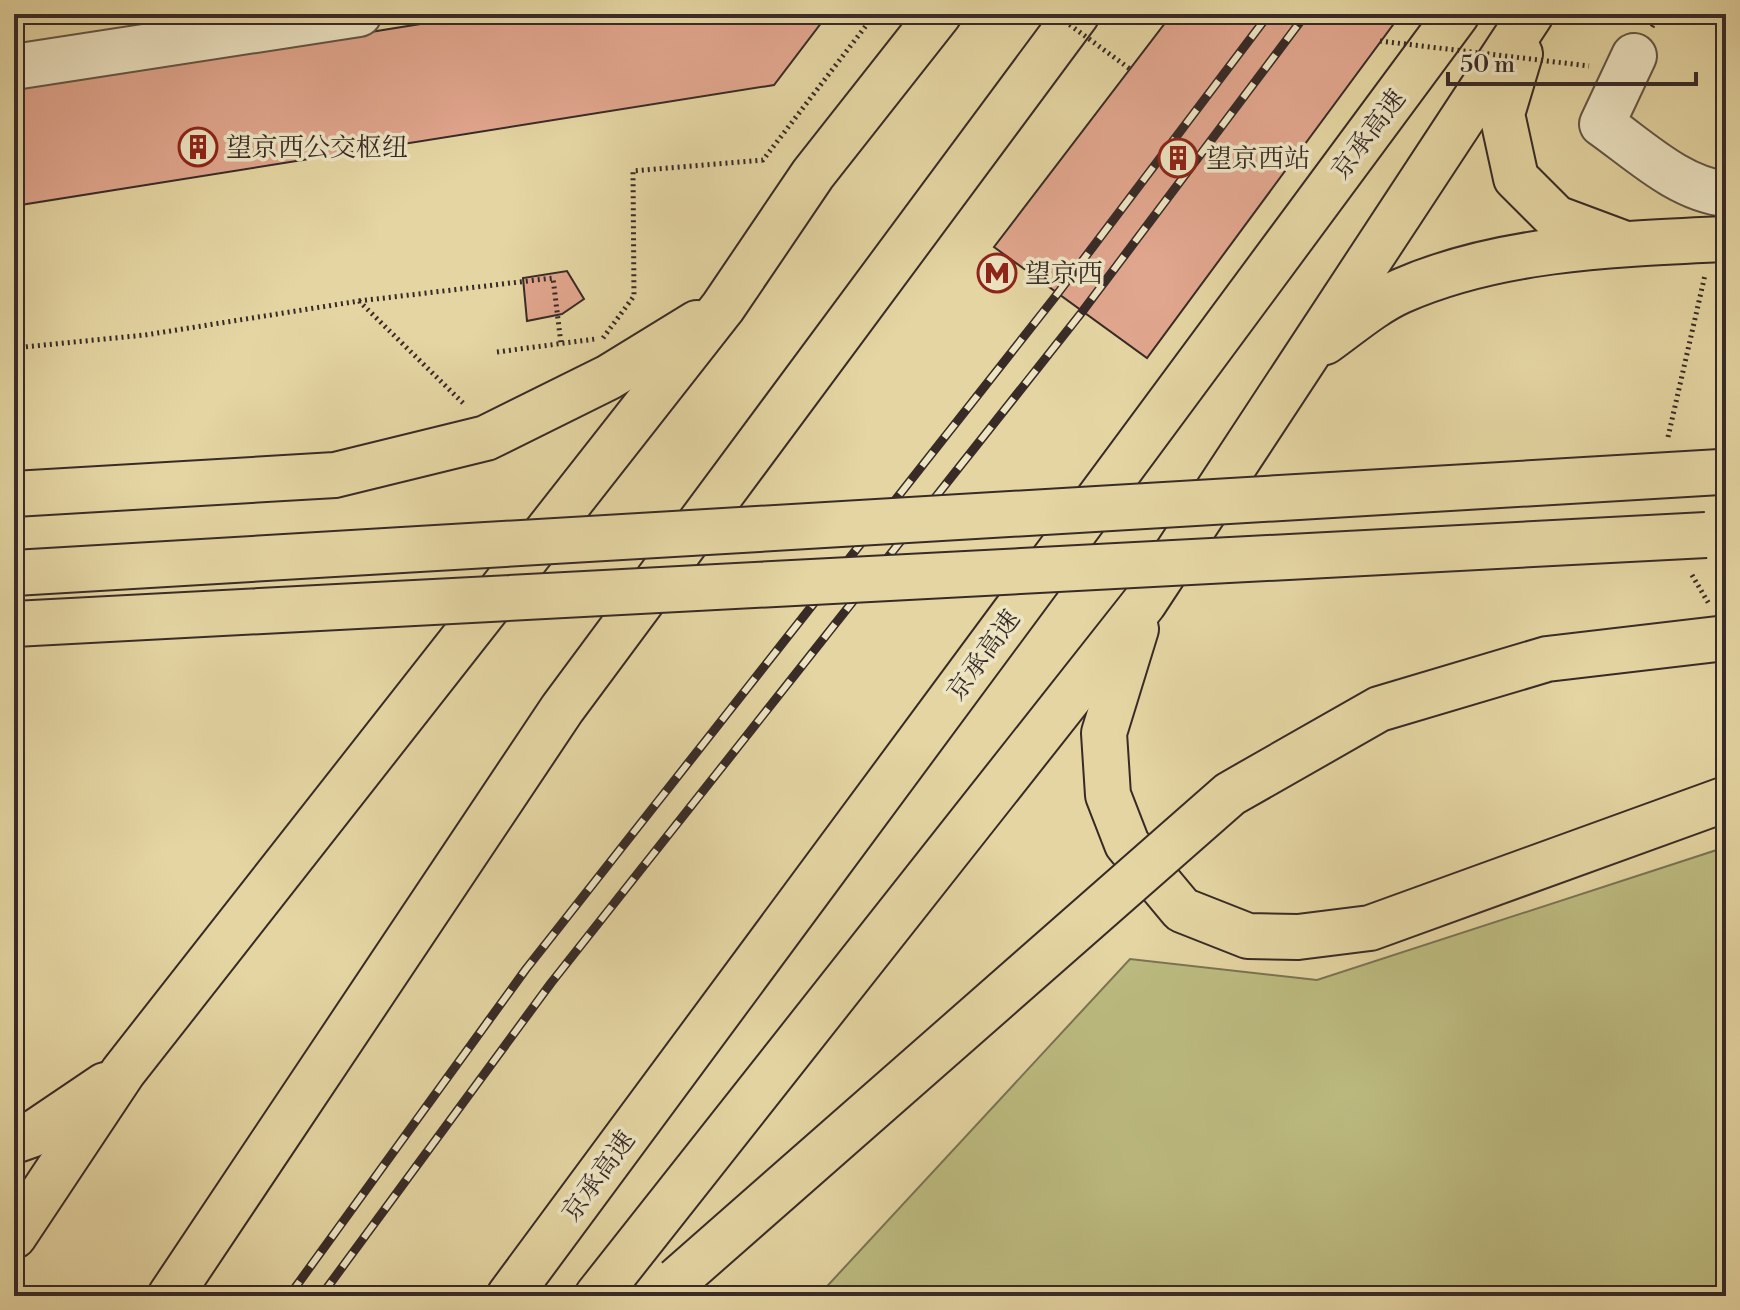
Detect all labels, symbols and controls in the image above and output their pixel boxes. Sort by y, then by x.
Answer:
scale bar [1448,36,1696,86]
text: 50 m [1460,50,1515,80]
street label: 京承高速 [1325,83,1413,186]
building icon: 望京西公交枢纽 [177,126,219,168]
place label: 望京西公交枢纽 [226,132,408,164]
building icon: 望京西站 [1157,137,1199,179]
place label: 望京西站 [1206,143,1310,175]
metro station icon: 望京西 [976,252,1018,294]
place label: 望京西 [1025,258,1103,290]
street label: 京承高速 [940,604,1027,707]
street label: 京承高速 [555,1125,642,1228]

